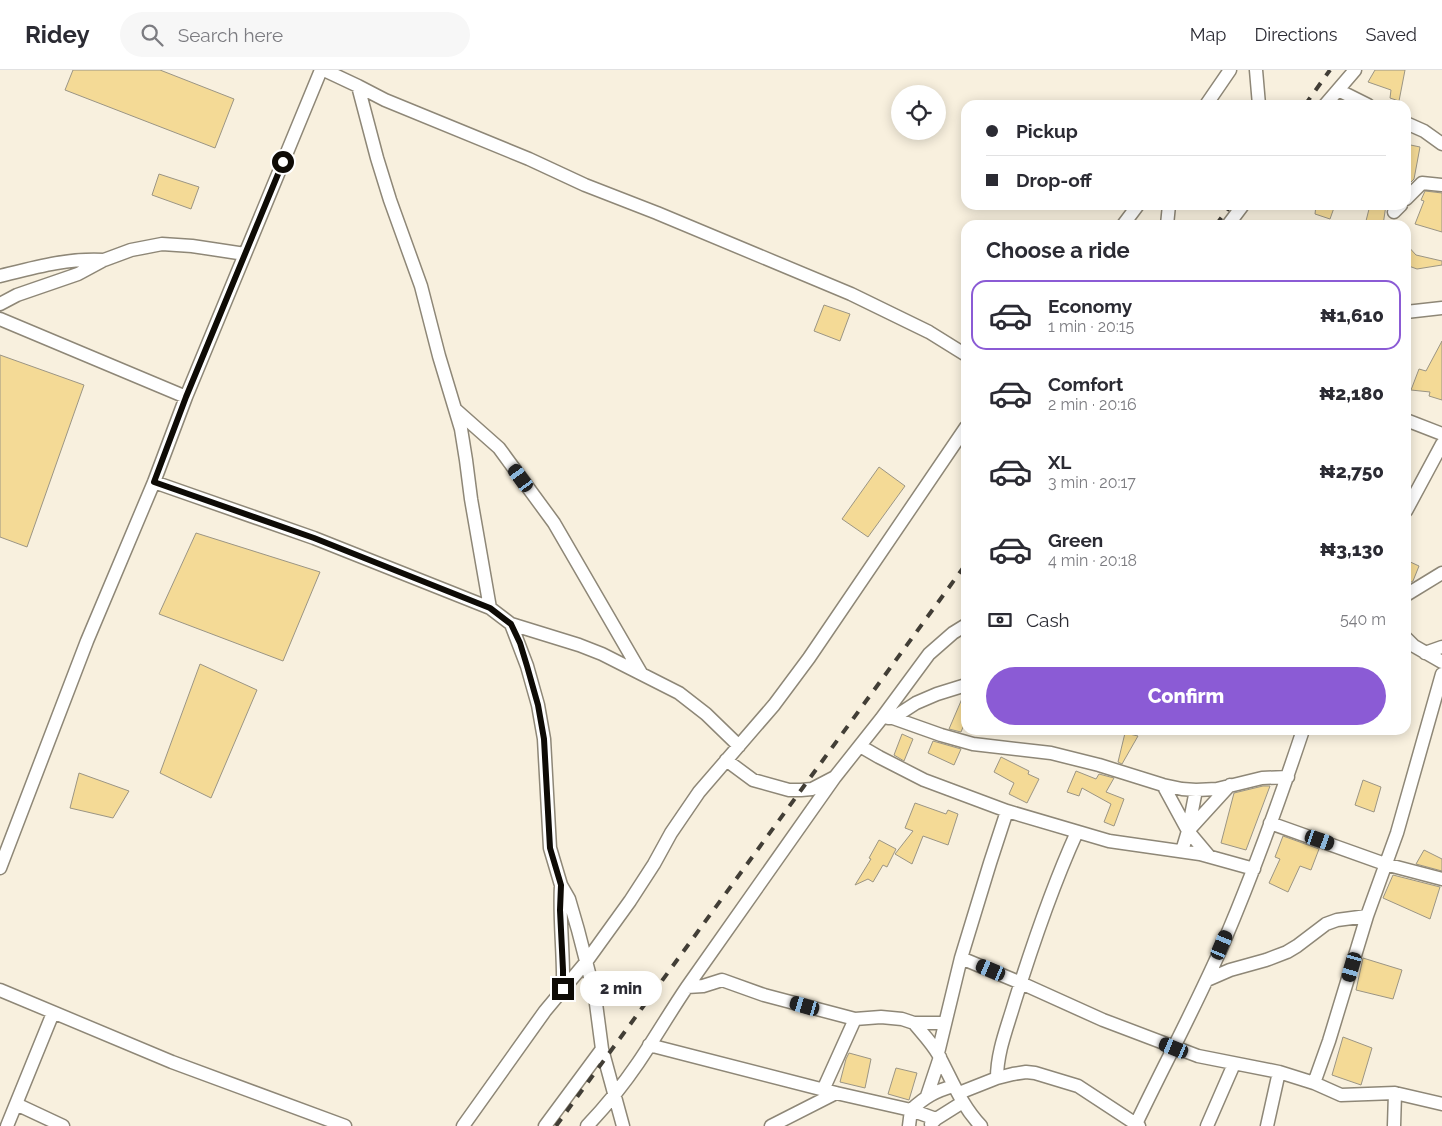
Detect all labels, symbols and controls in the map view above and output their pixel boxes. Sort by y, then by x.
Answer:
search box [120,12,470,57]
text: Ridey [25,20,90,49]
icon: search [138,21,166,49]
text: Search here [178,24,283,46]
text: Map [1190,24,1226,45]
text: Directions [1254,24,1338,45]
text: Saved [1366,24,1417,45]
map controls [891,85,946,140]
button: locate [891,85,946,140]
text: Pickup [1016,120,1078,142]
route start [272,151,294,173]
text: Drop-off [1016,169,1092,191]
text: Choose a ride [986,237,1130,263]
icon: car [988,293,1033,338]
text: Economy [1048,295,1132,317]
text: ₦1,610 [1320,304,1384,326]
text: 1 min · 20:15 [1048,317,1134,336]
icon: car [988,371,1033,416]
text: Comfort [1048,373,1123,395]
text: ₦2,180 [1319,382,1384,404]
text: 2 min · 20:16 [1048,395,1137,414]
icon: car [988,449,1033,494]
text: XL [1048,451,1071,473]
text: ₦2,750 [1319,460,1384,482]
car [506,461,535,495]
text: 3 min · 20:17 [1048,473,1136,492]
icon: car [988,527,1033,572]
text: Green [1048,529,1103,551]
text: ₦3,130 [1320,538,1384,560]
text: 4 min · 20:18 [1048,551,1137,570]
icon: cash [986,606,1014,634]
text: Cash [1026,609,1070,631]
text: 540 m [1340,610,1386,629]
button: Confirm [986,667,1386,725]
car [1303,828,1336,852]
car [1209,928,1234,962]
car [1340,951,1363,983]
car [974,957,1007,983]
callout: 2 min [580,972,663,1006]
route end [552,978,574,1000]
text: 2 min [600,979,642,998]
car [788,995,821,1017]
car [1157,1035,1190,1061]

